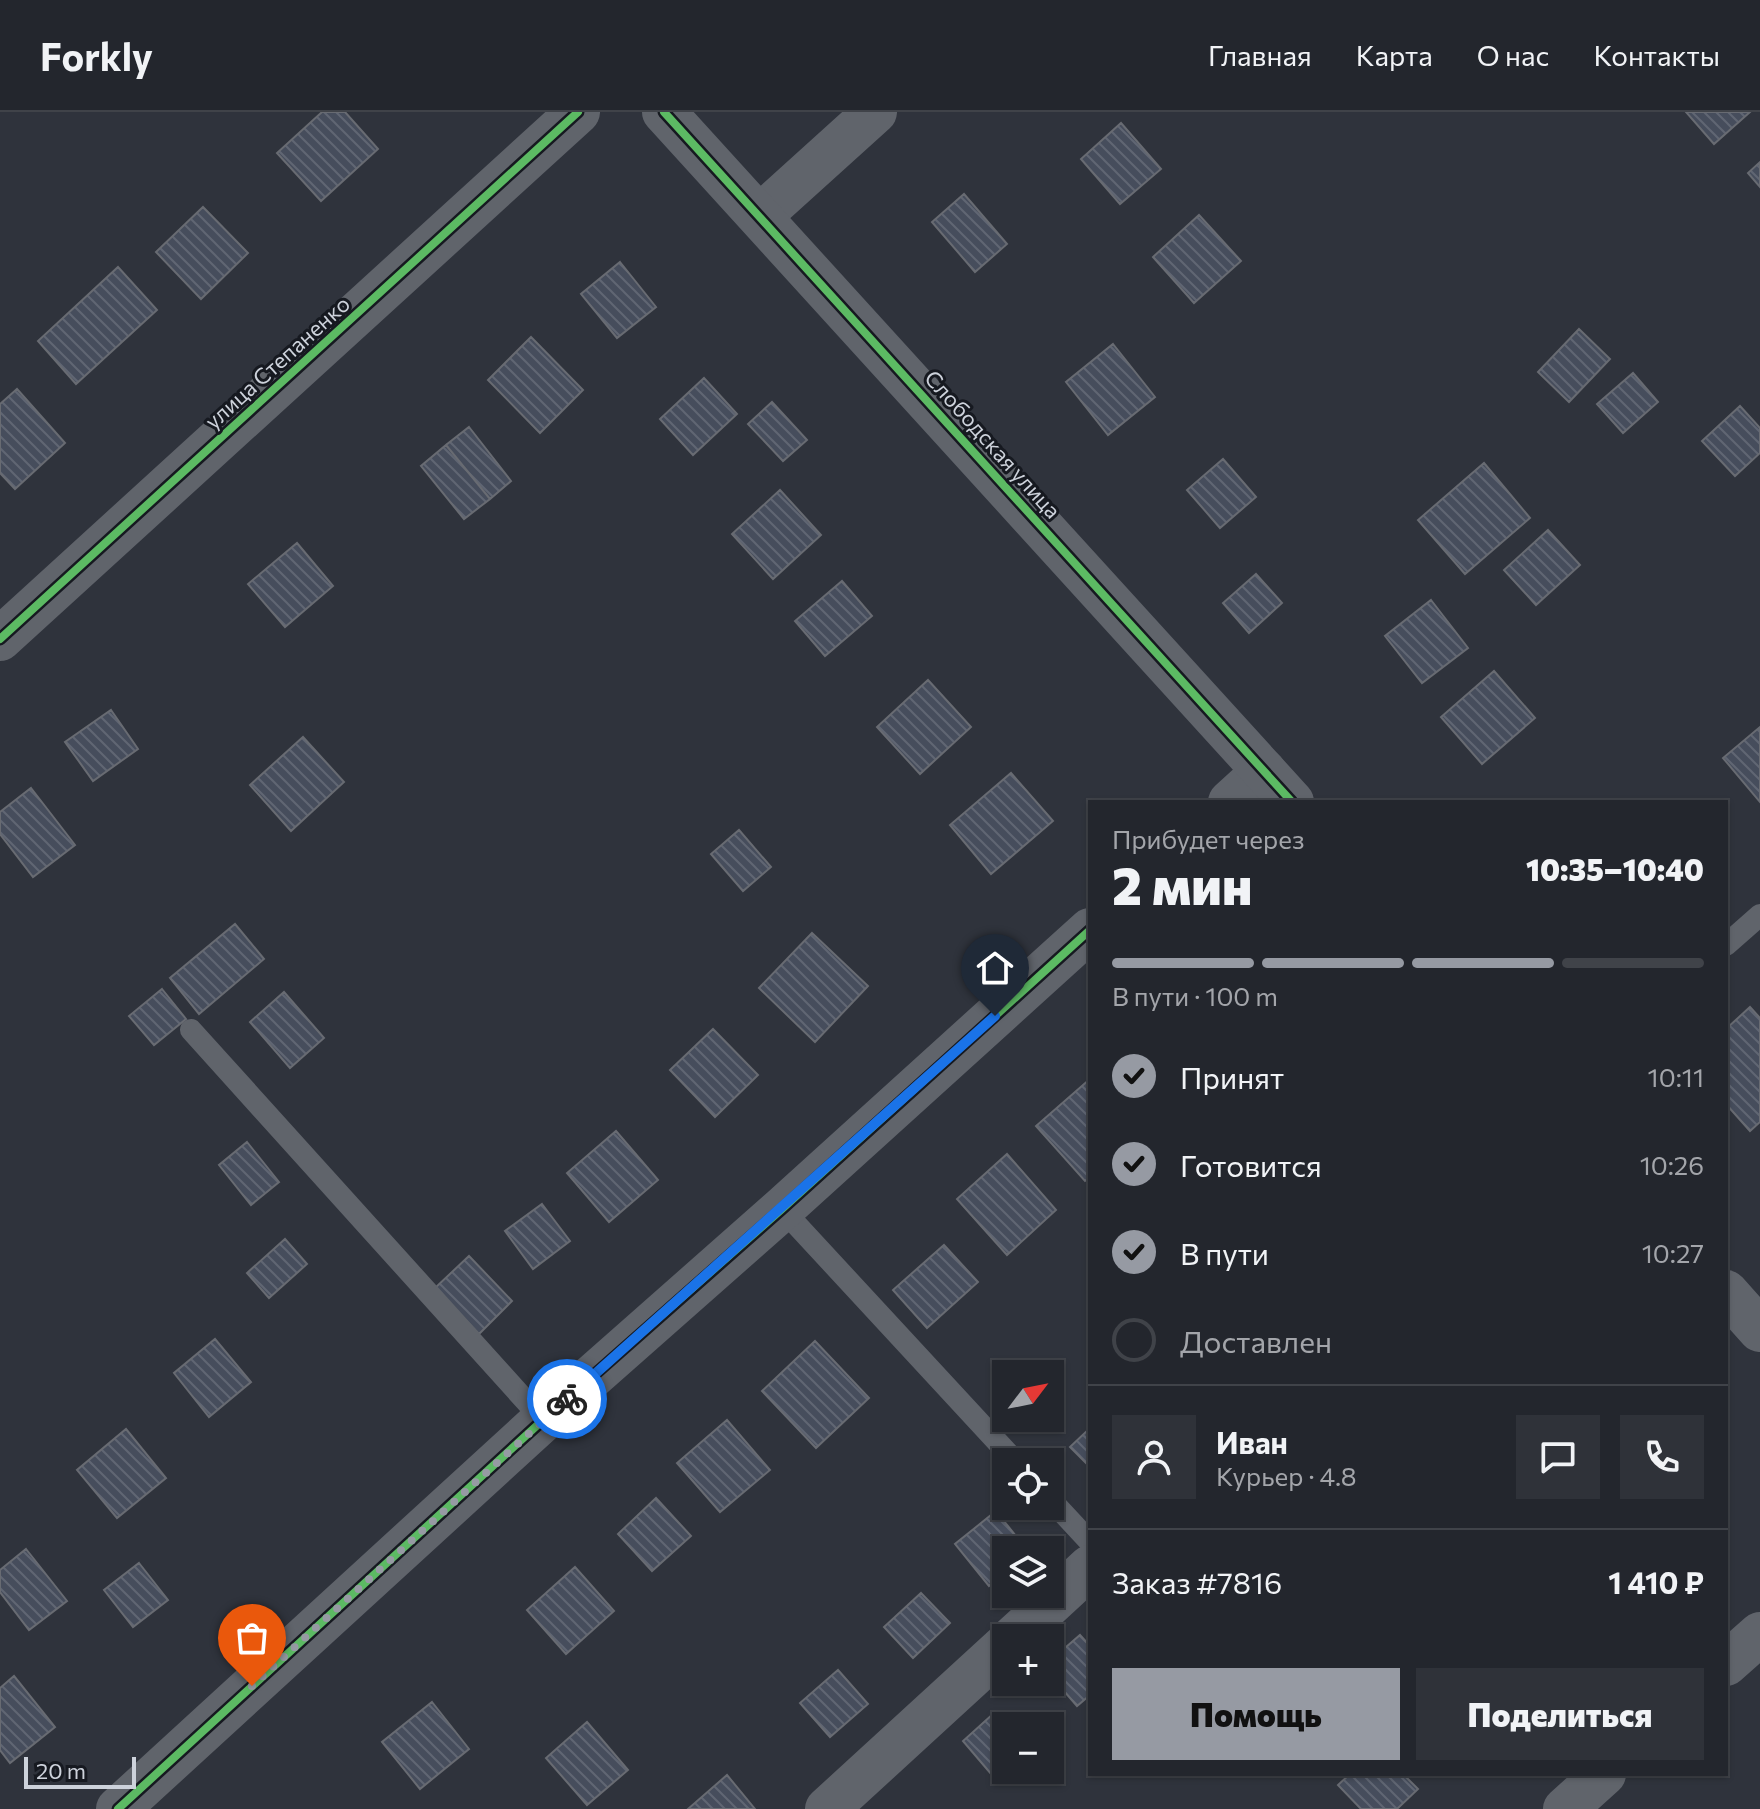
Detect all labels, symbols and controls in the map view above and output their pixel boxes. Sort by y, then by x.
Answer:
text: Forkly [40,32,153,79]
text: Главная [1208,38,1312,72]
text: Карта [1356,38,1433,72]
text: О нас [1477,38,1549,72]
text: Контакты [1593,38,1720,72]
street label: улица Степаненко [199,290,355,434]
street label: Слободская улица [919,364,1067,524]
text: Прибудет через [1112,823,1305,854]
text: 10:35–10:40 [1526,850,1704,887]
text: 2 мин [1112,852,1252,916]
pin [961,934,1029,1016]
icon: home [973,946,1017,990]
text: В пути · 100 m [1112,980,1278,1011]
icon: check [1112,1054,1156,1098]
text: Принят [1180,1058,1284,1095]
text: 10:11 [1648,1061,1704,1092]
icon: check [1112,1142,1156,1186]
text: Готовится [1180,1146,1322,1183]
text: 10:26 [1640,1149,1704,1180]
icon: check [1112,1230,1156,1274]
text: В пути [1180,1234,1269,1271]
text: 10:27 [1642,1237,1704,1268]
text: Доставлен [1180,1322,1332,1359]
courier [527,1359,607,1439]
north arrow [992,1360,1064,1432]
map controls [992,1360,1064,1784]
icon: bike [545,1377,589,1421]
button: person [1112,1415,1196,1499]
button: chat [1516,1415,1600,1499]
button: phone [1620,1415,1704,1499]
text: Иван [1216,1423,1288,1460]
button: locate [992,1448,1064,1520]
text: Курьер · 4.8 [1216,1460,1356,1491]
button: layers [992,1536,1064,1608]
text: Заказ #7816 [1112,1563,1282,1600]
text: 1 410 ₽ [1608,1563,1704,1600]
pin [218,1604,286,1686]
icon: bag [230,1616,274,1660]
button: + [992,1624,1064,1696]
button: Помощь [1112,1668,1400,1760]
button: Поделиться [1416,1668,1704,1760]
button: − [992,1712,1064,1784]
scale bar [24,1753,136,1789]
text: 20 m [36,1757,86,1784]

